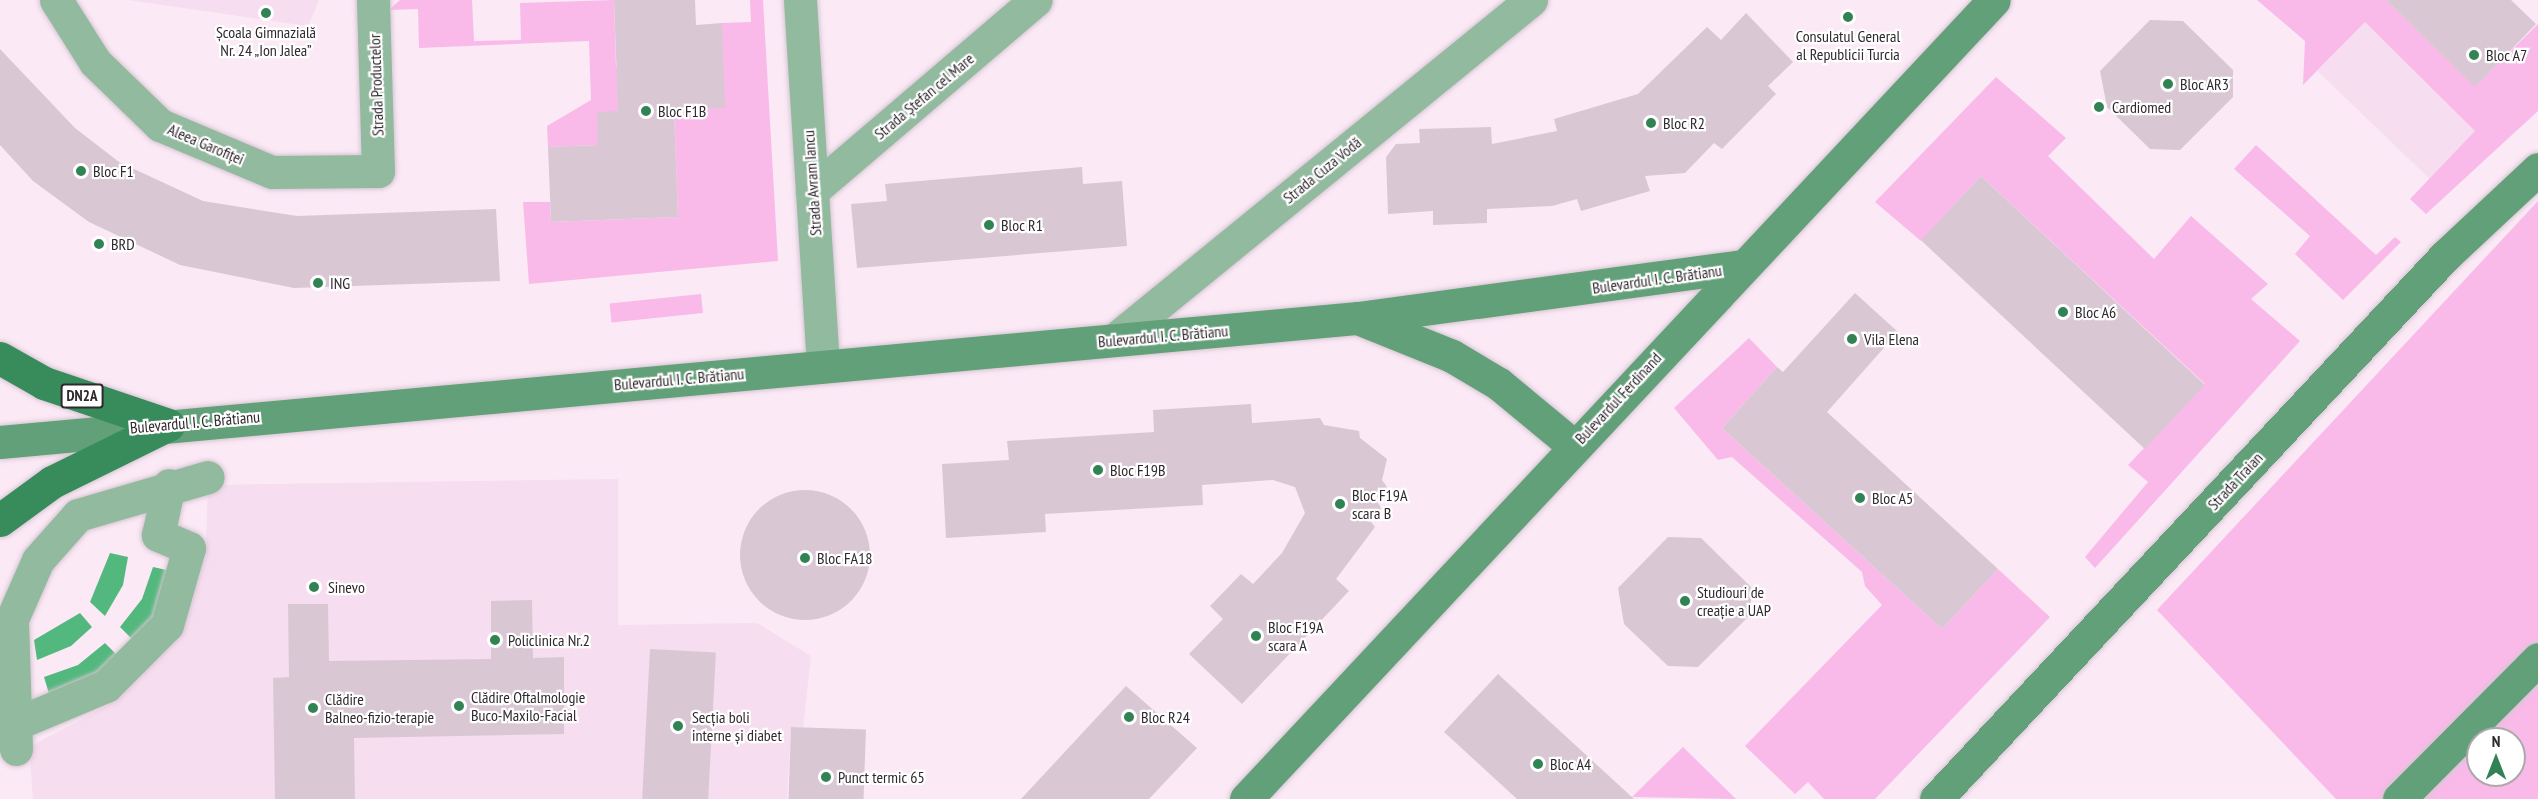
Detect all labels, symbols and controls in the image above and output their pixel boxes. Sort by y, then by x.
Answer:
marker: Școala Gimnazială Nr. 24 „Ion Jalea” [259,6,273,20]
marker: Consulatul General al Republicii Turcia [1841,10,1855,24]
place label: Școala Gimnazială Nr. 24 „Ion Jalea” [216,22,316,60]
place label: Consulatul General al Republicii Turcia [1796,26,1900,64]
street label: Strada Productelor [365,34,387,136]
place label: Bloc A7 [2486,45,2528,65]
marker: Bloc A7 [2467,48,2481,62]
street label: Strada Ștefan cel Mare [870,49,978,143]
place label: Bloc AR3 [2180,74,2230,94]
marker: Bloc AR3 [2161,77,2175,91]
place label: Cardiomed [2112,97,2171,117]
marker: Cardiomed [2090,98,2108,116]
place label: Bloc F1B [658,101,707,121]
marker: Bloc F1B [639,104,653,118]
place label: Bloc R2 [1663,113,1705,133]
marker: Bloc R2 [1644,116,1658,130]
street label: Aleea Garofiței [165,119,247,169]
street label: Strada Avram Iancu [799,129,825,237]
street label: Strada Cuza Vodă [1279,133,1365,207]
place label: Bloc F1 [93,161,134,181]
marker: Bloc F1 [74,164,88,178]
place label: Bloc R1 [1001,215,1043,235]
marker: Bloc R1 [982,218,996,232]
place label: BRD [111,234,135,254]
marker: BRD [92,237,106,251]
street label: Bulevardul I. C. Brătianu [1590,260,1724,298]
place label: ING [330,273,350,293]
marker: ING [311,276,325,290]
place label: Bloc A6 [2075,302,2117,322]
marker: Bloc A6 [2056,305,2070,319]
street label: Bulevardul I. C. Brătianu [1096,321,1230,351]
place label: Vila Elena [1864,329,1919,349]
marker: Vila Elena [1845,332,1859,346]
street label: Bulevardul Ferdinand [1571,348,1665,448]
street label: Bulevardul I. C. Brătianu [612,364,746,394]
road number: DN2A [60,384,104,408]
street label: Bulevardul I. C. Brătianu [128,407,262,437]
street label: Strada Traian [2203,448,2267,514]
place label: Bloc F19B [1110,460,1166,480]
marker: Bloc F19B [1091,463,1105,477]
place label: Bloc F19A scara B [1352,485,1408,523]
place label: Bloc A5 [1872,488,1914,508]
marker: Bloc A5 [1853,491,1867,505]
marker: Bloc F19A scara B [1333,497,1347,511]
place label: Bloc FA18 [817,548,873,568]
marker: Bloc FA18 [798,551,812,565]
place label: Sinevo [328,577,365,597]
marker: Sinevo [305,578,323,596]
place label: Studiouri de creație a UAP [1697,582,1771,620]
marker: Studiouri de creație a UAP [1678,594,1692,608]
place label: Bloc F19A scara A [1268,617,1324,655]
marker: Bloc F19A scara A [1249,629,1263,643]
place label: Policlinica Nr.2 [508,630,590,650]
marker: Policlinica Nr.2 [486,631,504,649]
place label: Clădire Oftalmologie Buco-Maxilo-Facial [471,687,585,725]
place label: Clădire Balneo-fizio-terapie [325,689,434,727]
marker: Clădire Oftalmologie Buco-Maxilo-Facial [452,699,466,713]
marker: Clădire Balneo-fizio-terapie [306,701,320,715]
place label: Secția boli interne și diabet [692,707,782,745]
place label: Bloc R24 [1141,707,1190,727]
marker: Bloc R24 [1122,710,1136,724]
marker: Secția boli interne și diabet [669,717,687,735]
north arrow [2466,727,2526,787]
text: N [2492,731,2500,751]
place label: Bloc A4 [1550,754,1592,774]
marker: Bloc A4 [1531,757,1545,771]
place label: Punct termic 65 [838,767,925,787]
marker: Punct termic 65 [819,770,833,784]

